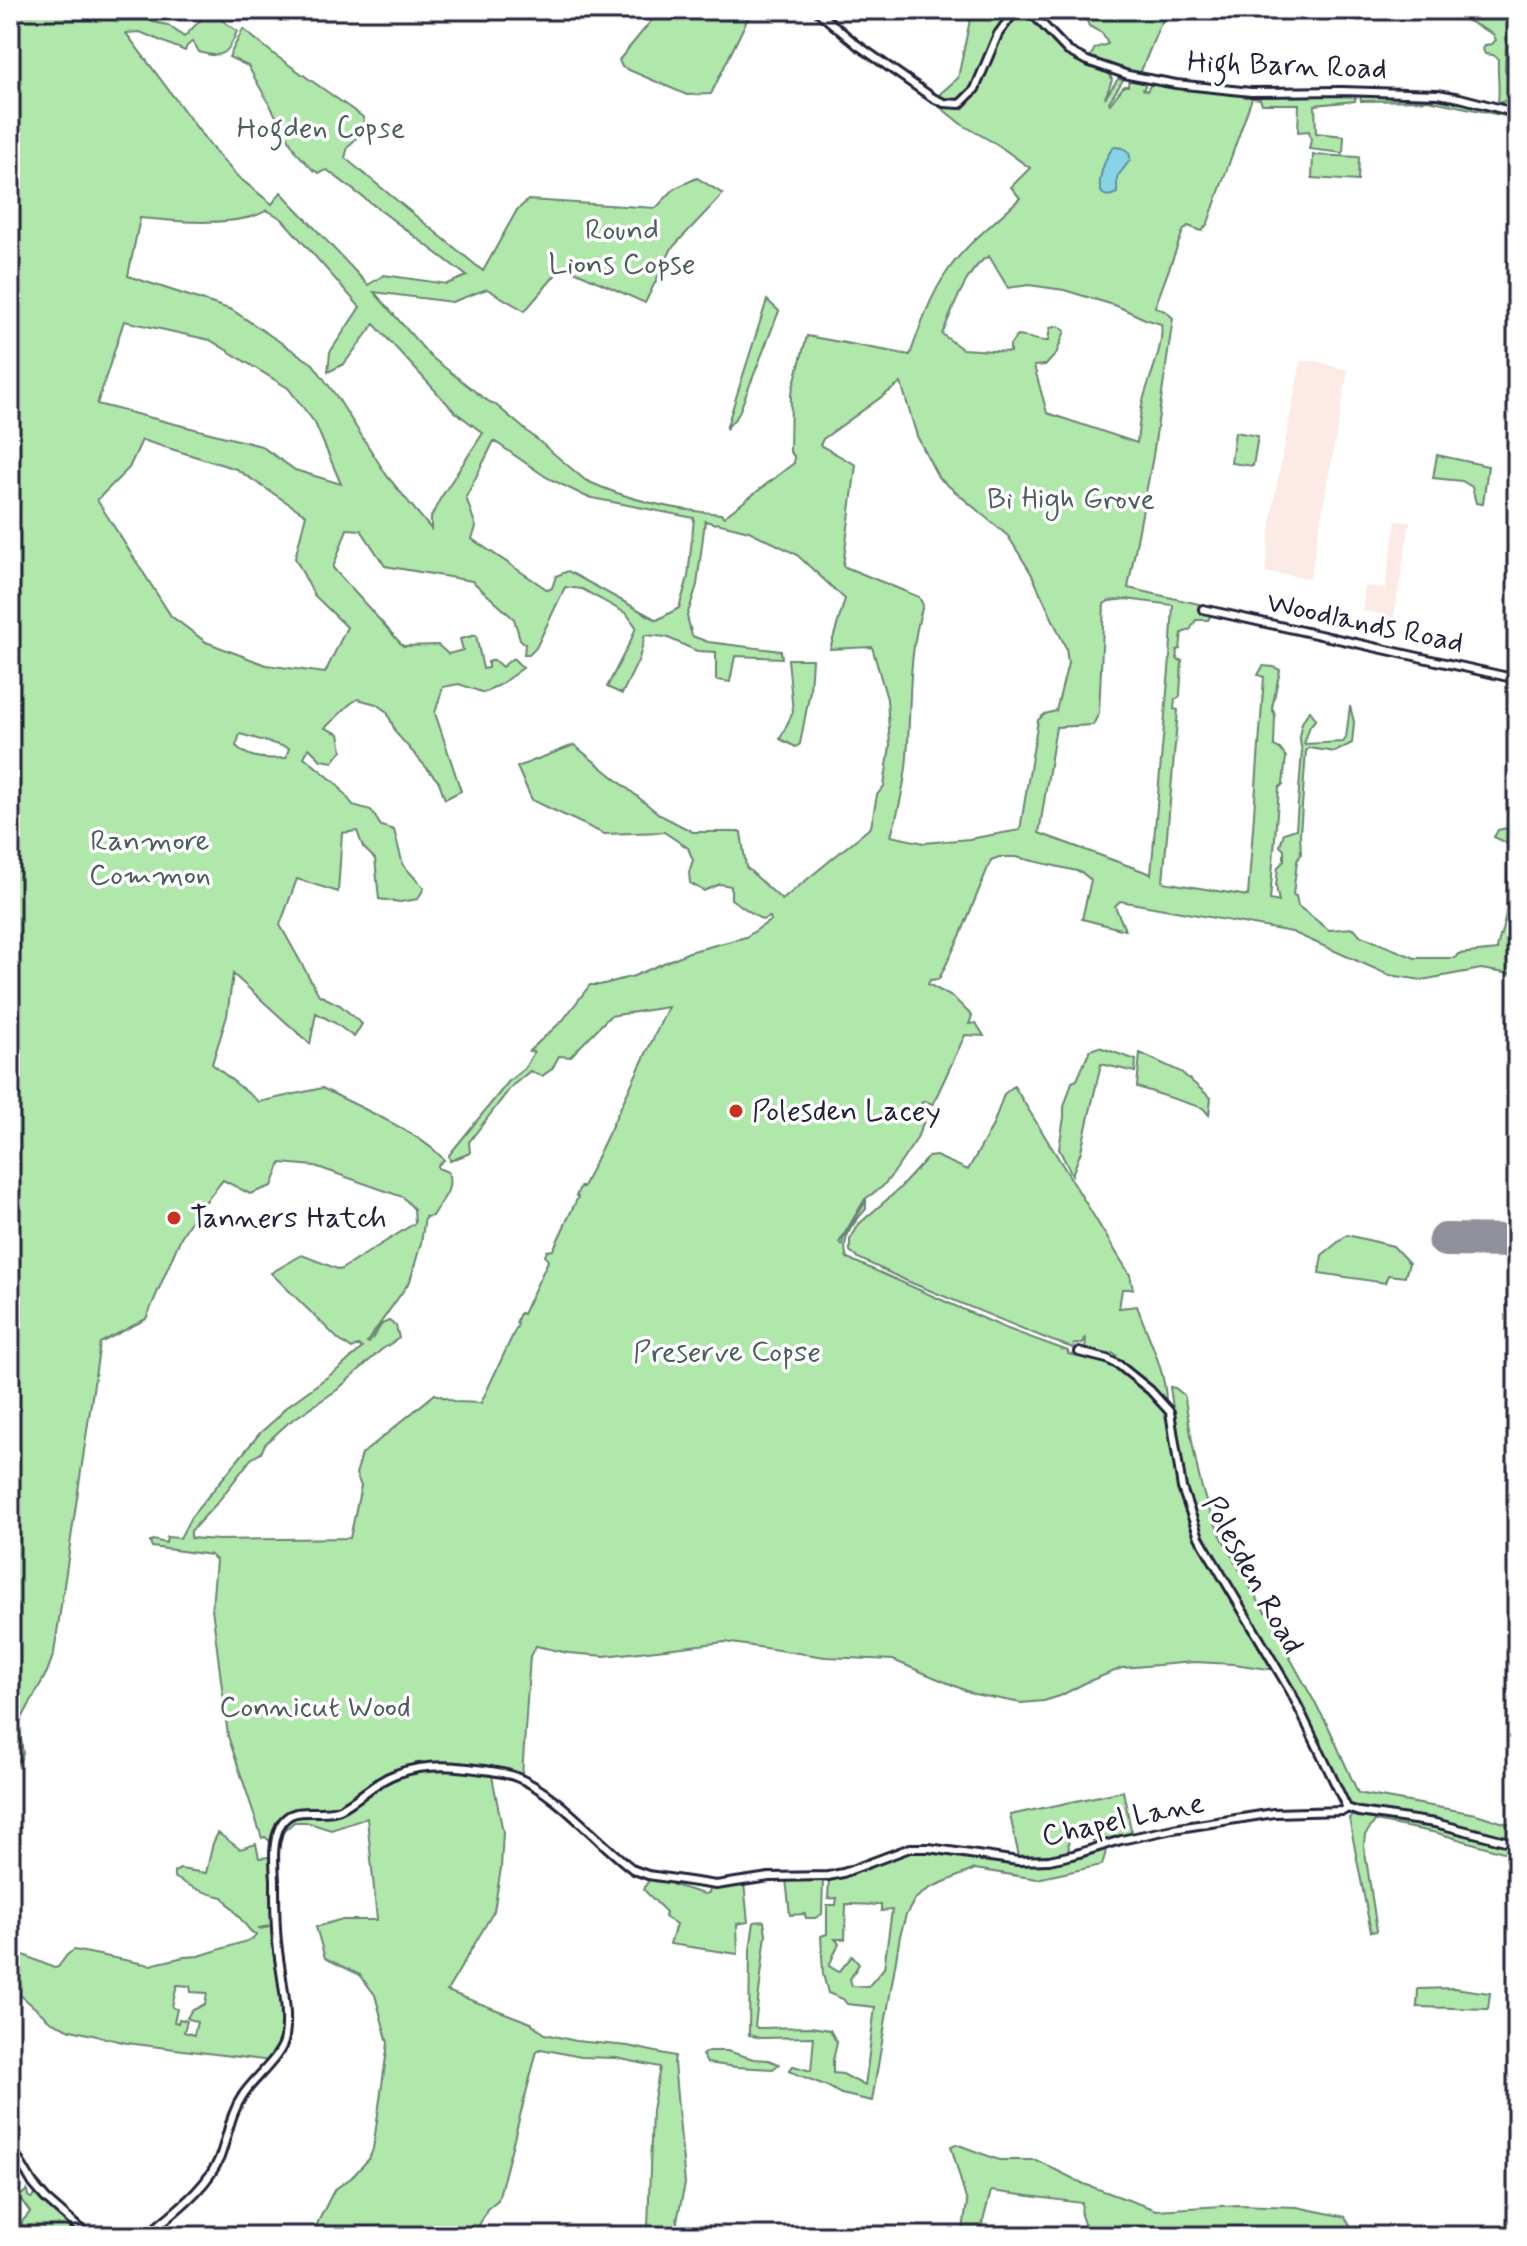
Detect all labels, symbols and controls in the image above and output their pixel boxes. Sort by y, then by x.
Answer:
street label: High Barn Road [1186,43,1387,92]
park label: Hogden Copse [237,109,405,151]
park label: Round Lions Copse [549,211,695,284]
park label: Bi High Grove [987,480,1155,521]
street label: Woodlands Road [1263,583,1467,663]
park label: Ranmore Common [89,822,211,895]
place label: Polesden Lacey [752,1092,941,1131]
marker: Polesden Lacey [727,1102,745,1120]
place label: Tanners Hatch [190,1199,387,1238]
marker: Tanners Hatch [165,1209,183,1227]
park label: Preserve Copse [633,1333,821,1372]
street label: Polesden Road [1192,1489,1312,1661]
park label: Connicut Wood [219,1688,411,1727]
street label: Chapel Lane [1038,1784,1208,1856]

